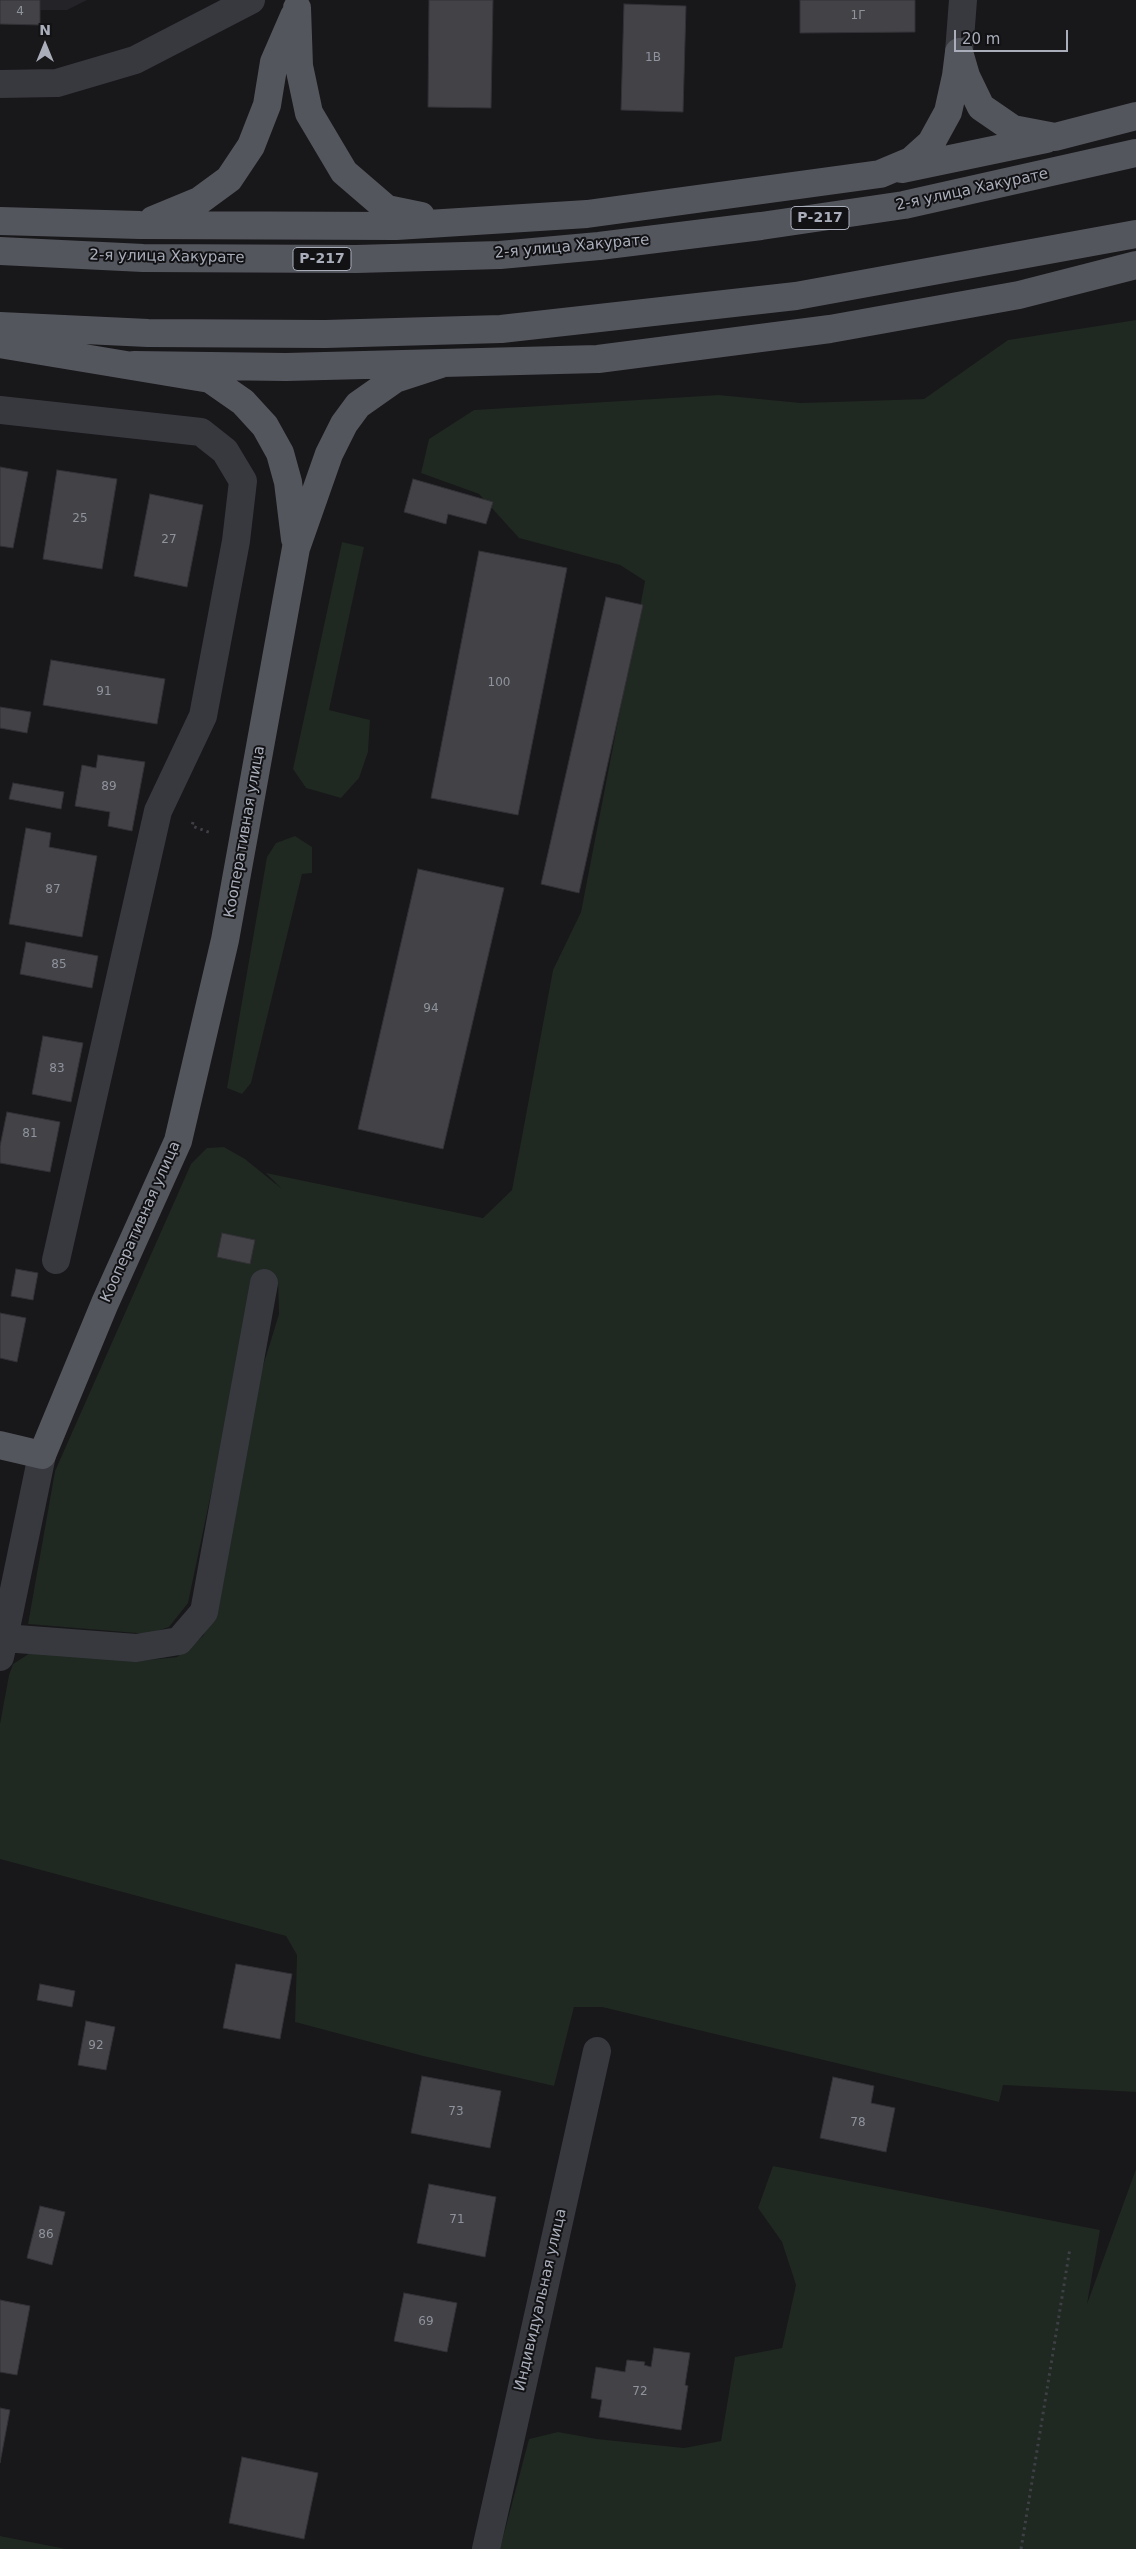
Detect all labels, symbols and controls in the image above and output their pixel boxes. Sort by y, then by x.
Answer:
house number: 4 [16,5,24,19]
house number: 1Г [851,9,865,23]
north arrow [20,20,70,70]
scale bar [956,20,1070,52]
text: N [39,22,51,38]
text: 20 m [962,30,1000,48]
house number: 1В [645,51,661,65]
street label: 2-я улица Хакурате [894,165,1050,215]
road number: Р-217 [791,207,849,230]
street label: 2-я улица Хакурате [494,231,650,263]
street label: 2-я улица Хакурате [89,247,245,267]
road number: Р-217 [293,248,351,270]
house number: 25 [72,512,88,526]
house number: 27 [161,533,177,547]
house number: 100 [488,676,510,690]
house number: 91 [96,685,112,699]
street label: Кооперативная улица [221,745,269,919]
house number: 89 [101,780,117,794]
house number: 87 [45,883,61,897]
house number: 85 [51,958,67,972]
house number: 94 [423,1002,439,1016]
house number: 83 [49,1062,65,1076]
house number: 81 [22,1127,38,1141]
street label: Кооперативная улица [97,1139,185,1305]
house number: 92 [88,2039,104,2053]
house number: 73 [448,2105,464,2119]
house number: 78 [850,2116,866,2130]
street label: Индивидуальная улица [511,2207,571,2393]
house number: 71 [449,2213,465,2227]
house number: 86 [38,2228,54,2242]
house number: 69 [418,2315,434,2329]
house number: 72 [632,2385,648,2399]

